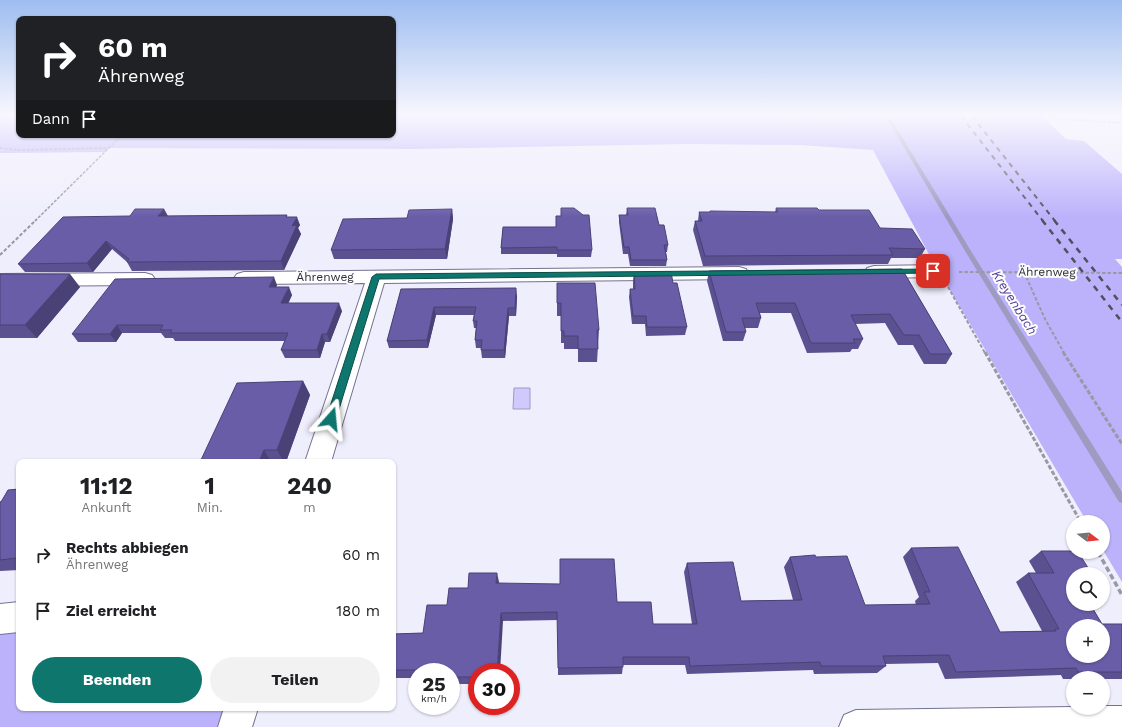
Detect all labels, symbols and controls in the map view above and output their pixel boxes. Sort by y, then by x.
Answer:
text: 60 m [98,31,168,64]
icon: right [32,32,84,84]
text: Ährenweg [98,65,184,86]
icon: arrive [78,108,100,130]
text: Dann [32,110,70,128]
pin [916,254,950,288]
icon: arrive [922,260,944,282]
street label: Ährenweg [1018,264,1076,280]
water label: Kreyenbach [989,267,1040,337]
street label: Ährenweg [296,270,354,284]
position arrow [310,398,352,440]
text: 11:12 [80,472,133,500]
text: 1 [205,472,215,500]
text: 240 [287,472,332,500]
text: Ankunft [81,500,131,515]
text: Min. [197,500,223,515]
text: m [303,500,316,515]
north arrow [1066,515,1110,559]
map controls [1066,515,1110,715]
text: Rechts abbiegen [66,539,188,557]
icon: right [32,544,54,566]
text: 60 m [342,546,380,564]
text: Ährenweg [66,557,128,572]
button: search [1066,567,1110,611]
icon: arrive [32,600,54,622]
text: Ziel erreicht [66,602,156,620]
text: 180 m [336,602,380,620]
button: + [1066,619,1110,663]
button: Beenden [32,657,202,703]
button: Teilen [210,657,380,703]
speed limit sign: 30 [468,663,520,715]
button: − [1066,671,1110,715]
text: 25 [422,672,446,696]
text: km/h [421,693,447,704]

